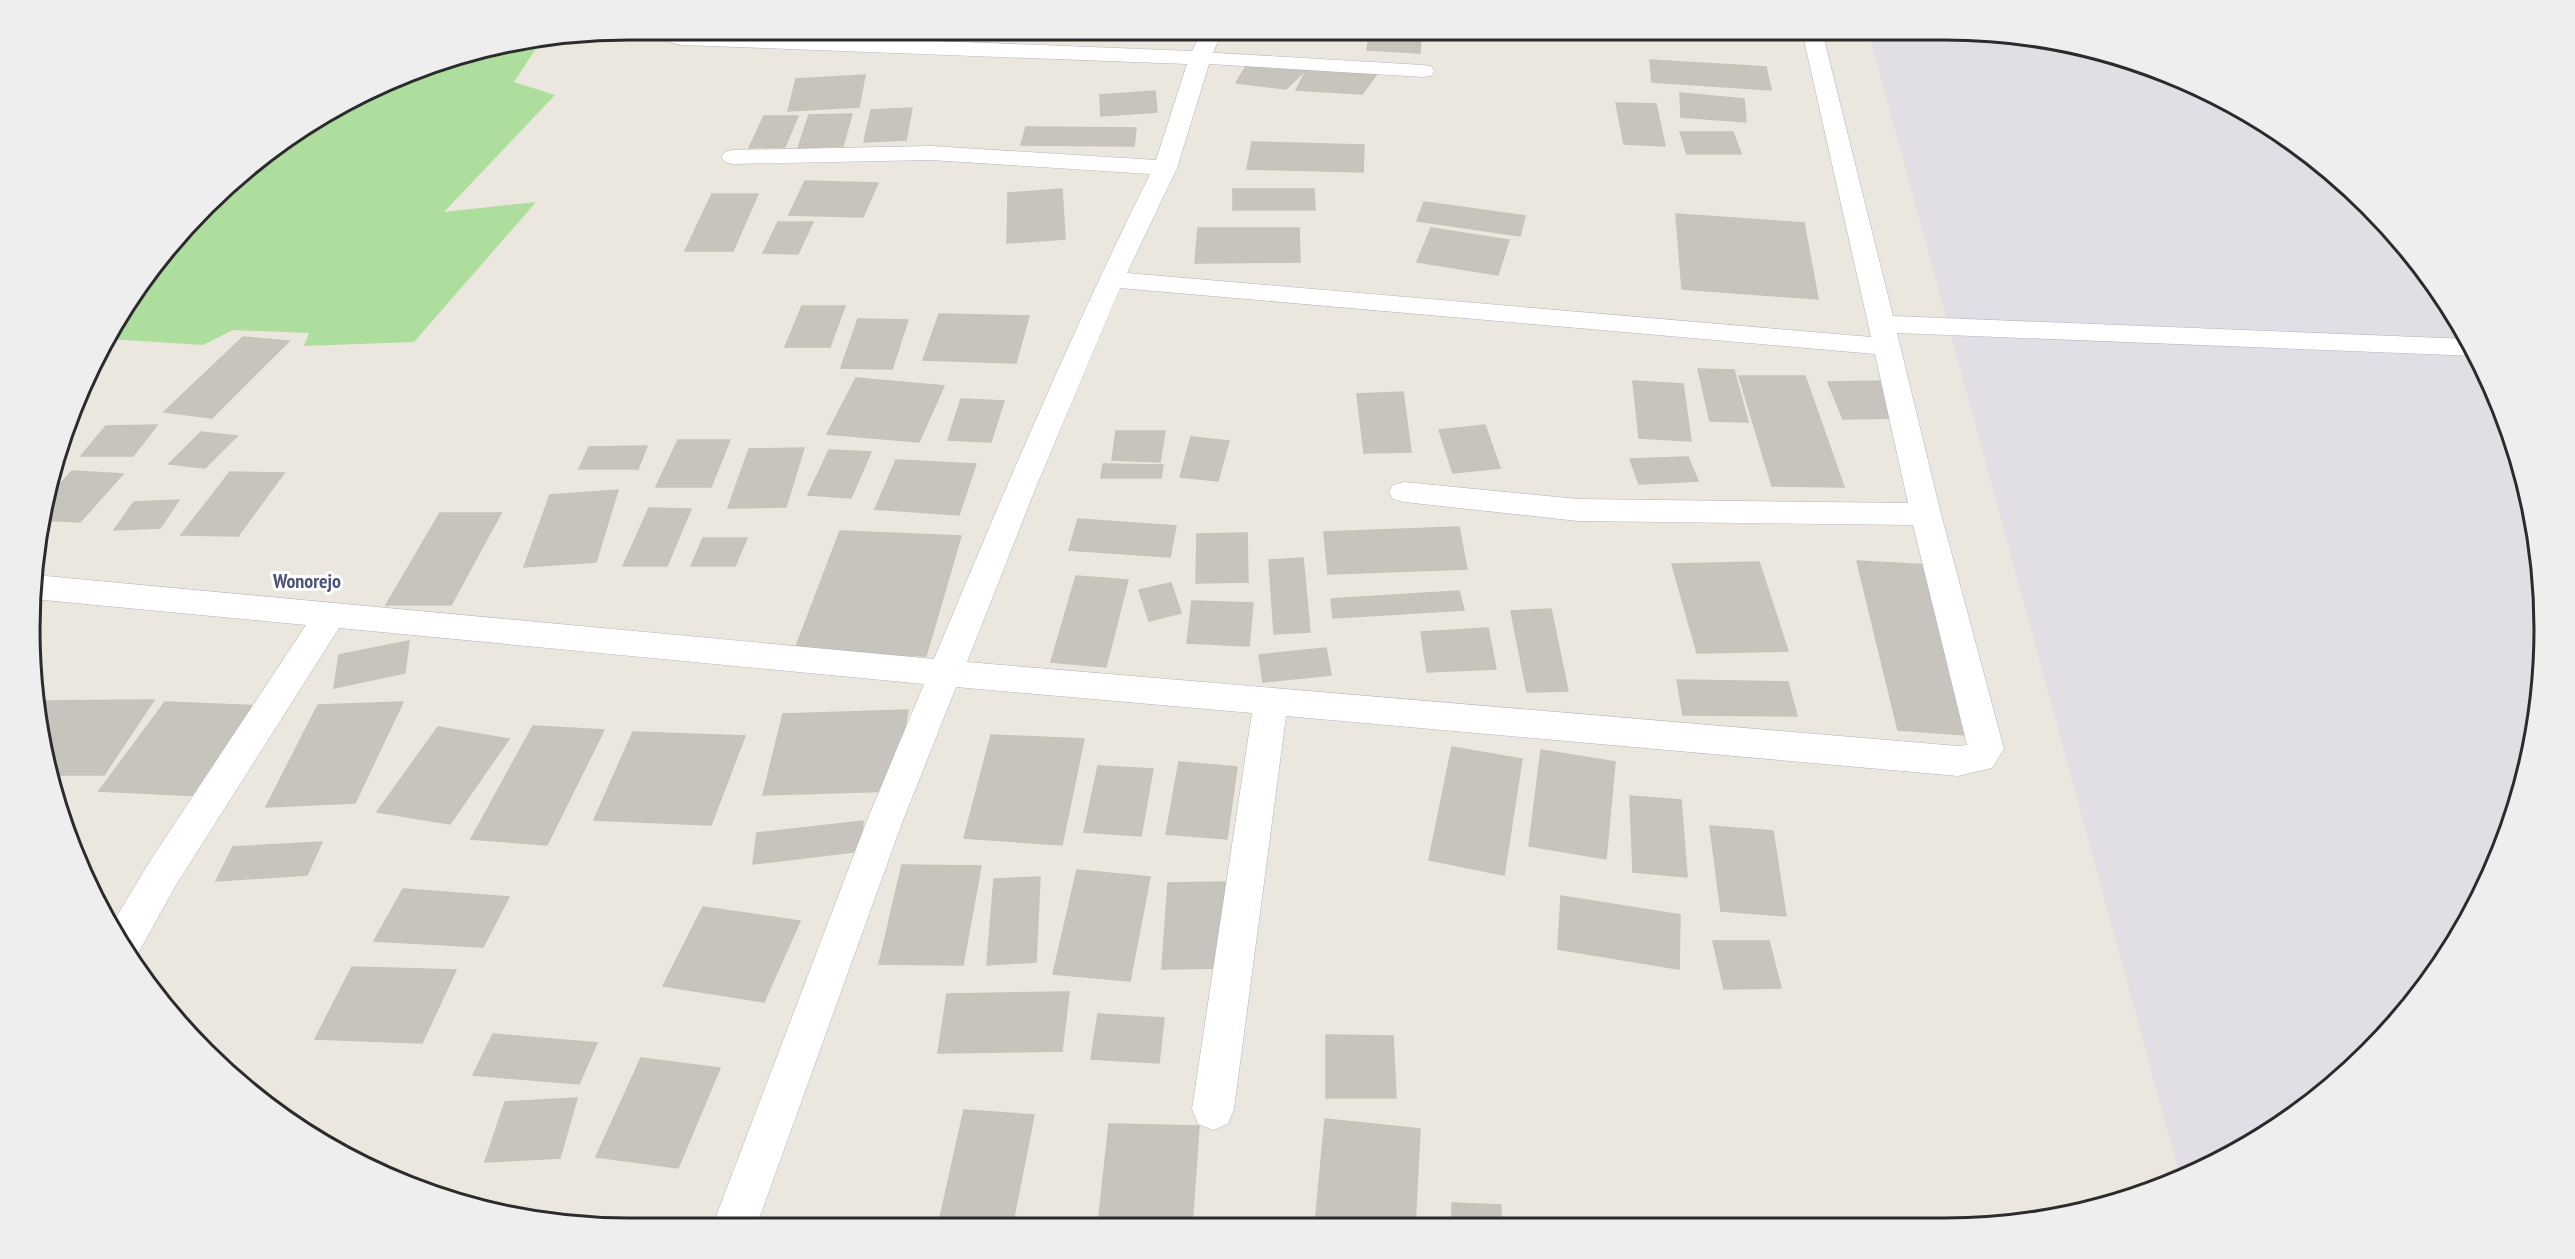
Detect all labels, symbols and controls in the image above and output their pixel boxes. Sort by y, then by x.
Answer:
district label: Wonorejo [272,568,341,594]

